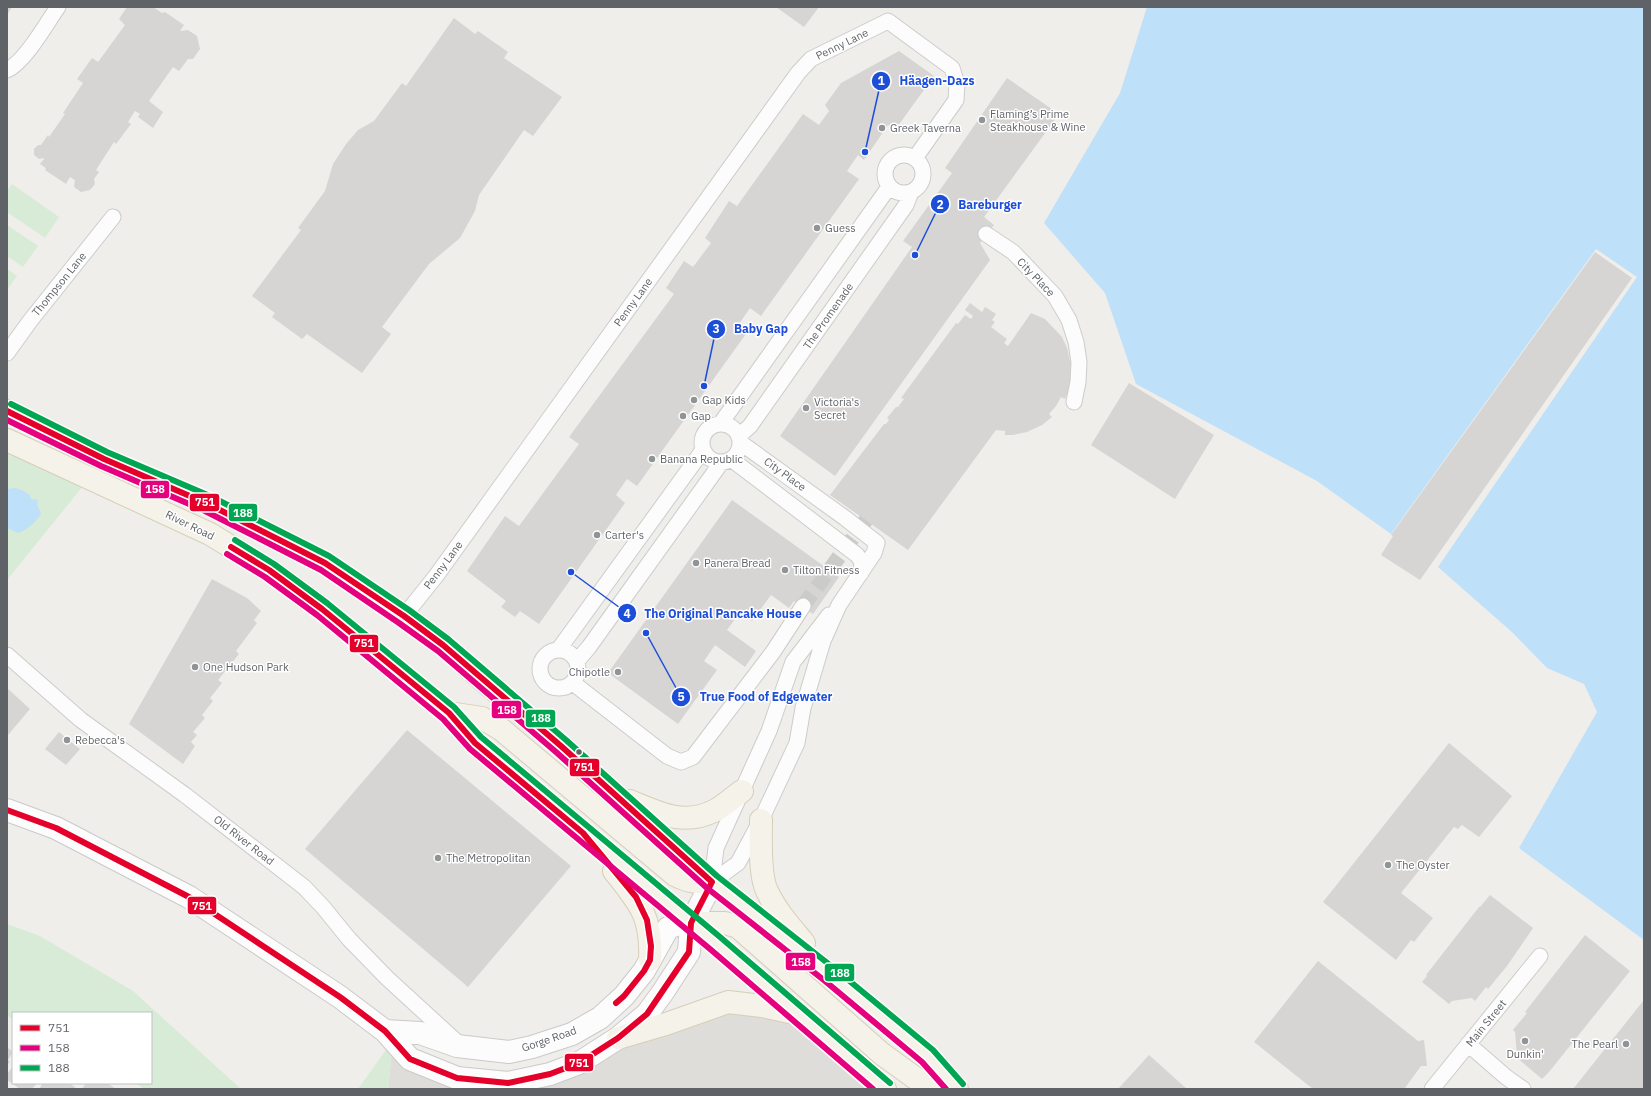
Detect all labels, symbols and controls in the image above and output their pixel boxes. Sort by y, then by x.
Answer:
street label: Penny Lane [813,25,871,63]
callout: Häagen-Dazs [871,69,982,93]
text: 1 [877,73,885,88]
text: Häagen-Dazs [899,73,975,88]
place label: Flaming’s Prime Steakhouse & Wine [990,107,1086,134]
marker: Flaming’s Prime Steakhouse & Wine [977,115,987,125]
place label: Greek Taverna [890,121,961,135]
marker: Greek Taverna [877,123,887,133]
callout: Bareburger [930,192,1030,216]
text: 2 [936,197,944,212]
text: Bareburger [958,197,1022,212]
place label: Guess [825,221,856,235]
marker: Guess [812,223,822,233]
street label: Thompson Lane [29,249,89,319]
street label: City Place [1014,255,1058,299]
street label: Penny Lane [611,275,655,329]
street label: The Promenade [800,280,856,352]
callout: Baby Gap [706,317,796,341]
text: 3 [712,321,720,336]
text: Baby Gap [734,321,788,336]
place label: Gap Kids [702,393,746,407]
marker: Gap Kids [689,395,699,405]
place label: Victoria's Secret [814,395,859,422]
marker: Victoria's Secret [801,403,811,413]
place label: Gap [691,409,711,423]
marker: Gap [678,411,688,421]
place label: Banana Republic [660,452,744,466]
marker: Banana Republic [647,454,657,464]
street label: City Place [761,454,809,494]
line badge: 158 [140,480,170,499]
text: 158 [145,482,165,496]
line badge: 751 [189,493,220,512]
text: 751 [195,495,215,509]
line badge: 188 [228,503,258,522]
text: 188 [233,506,253,520]
street label: River Road [163,507,217,543]
place label: Carter's [605,528,644,542]
marker: Carter's [592,530,602,540]
street label: Penny Lane [420,538,466,592]
place label: Panera Bread [704,556,771,570]
marker: Panera Bread [691,558,701,568]
place label: Tilton Fitness [793,563,860,577]
marker: Tilton Fitness [780,565,790,575]
callout: The Original Pancake House [617,601,810,625]
text: 4 [623,606,631,621]
text: The Original Pancake House [644,606,802,621]
line badge: 751 [349,634,379,653]
text: 751 [354,636,374,650]
place label: One Hudson Park [203,660,289,674]
marker: One Hudson Park [190,662,200,672]
place label: Chipotle [569,665,610,679]
marker: Chipotle [613,667,623,677]
callout: True Food of Edgewater [671,685,840,709]
text: 5 [677,689,685,704]
text: True Food of Edgewater [700,689,833,704]
line badge: 158 [491,700,522,719]
text: 158 [497,703,517,717]
line badge: 188 [525,709,556,728]
text: 188 [531,711,551,725]
place label: Rebecca's [75,733,125,747]
marker: Rebecca's [62,735,72,745]
unlabelled marker [574,747,584,757]
line badge: 751 [569,758,600,777]
text: 751 [574,760,594,774]
street label: Old River Road [211,812,277,868]
place label: The Metropolitan [446,851,530,865]
marker: The Metropolitan [433,853,443,863]
place label: The Oyster [1396,858,1450,872]
marker: The Oyster [1383,860,1393,870]
line badge: 751 [187,896,217,915]
text: 751 [192,899,212,913]
line badge: 158 [785,952,816,971]
text: 158 [791,955,811,969]
line badge: 188 [824,963,855,982]
text: 188 [830,966,850,980]
street label: Main Street [1463,997,1509,1049]
legend [12,1012,152,1084]
text: 751 [48,1020,70,1035]
street label: Gorge Road [520,1023,578,1055]
marker: Dunkin' [1520,1036,1530,1046]
place label: The Pearl [1571,1037,1618,1051]
marker: The Pearl [1621,1039,1631,1049]
text: 158 [48,1040,70,1055]
place label: Dunkin' [1506,1047,1544,1061]
line badge: 751 [564,1053,594,1072]
text: 751 [569,1056,589,1070]
text: 188 [48,1060,70,1075]

